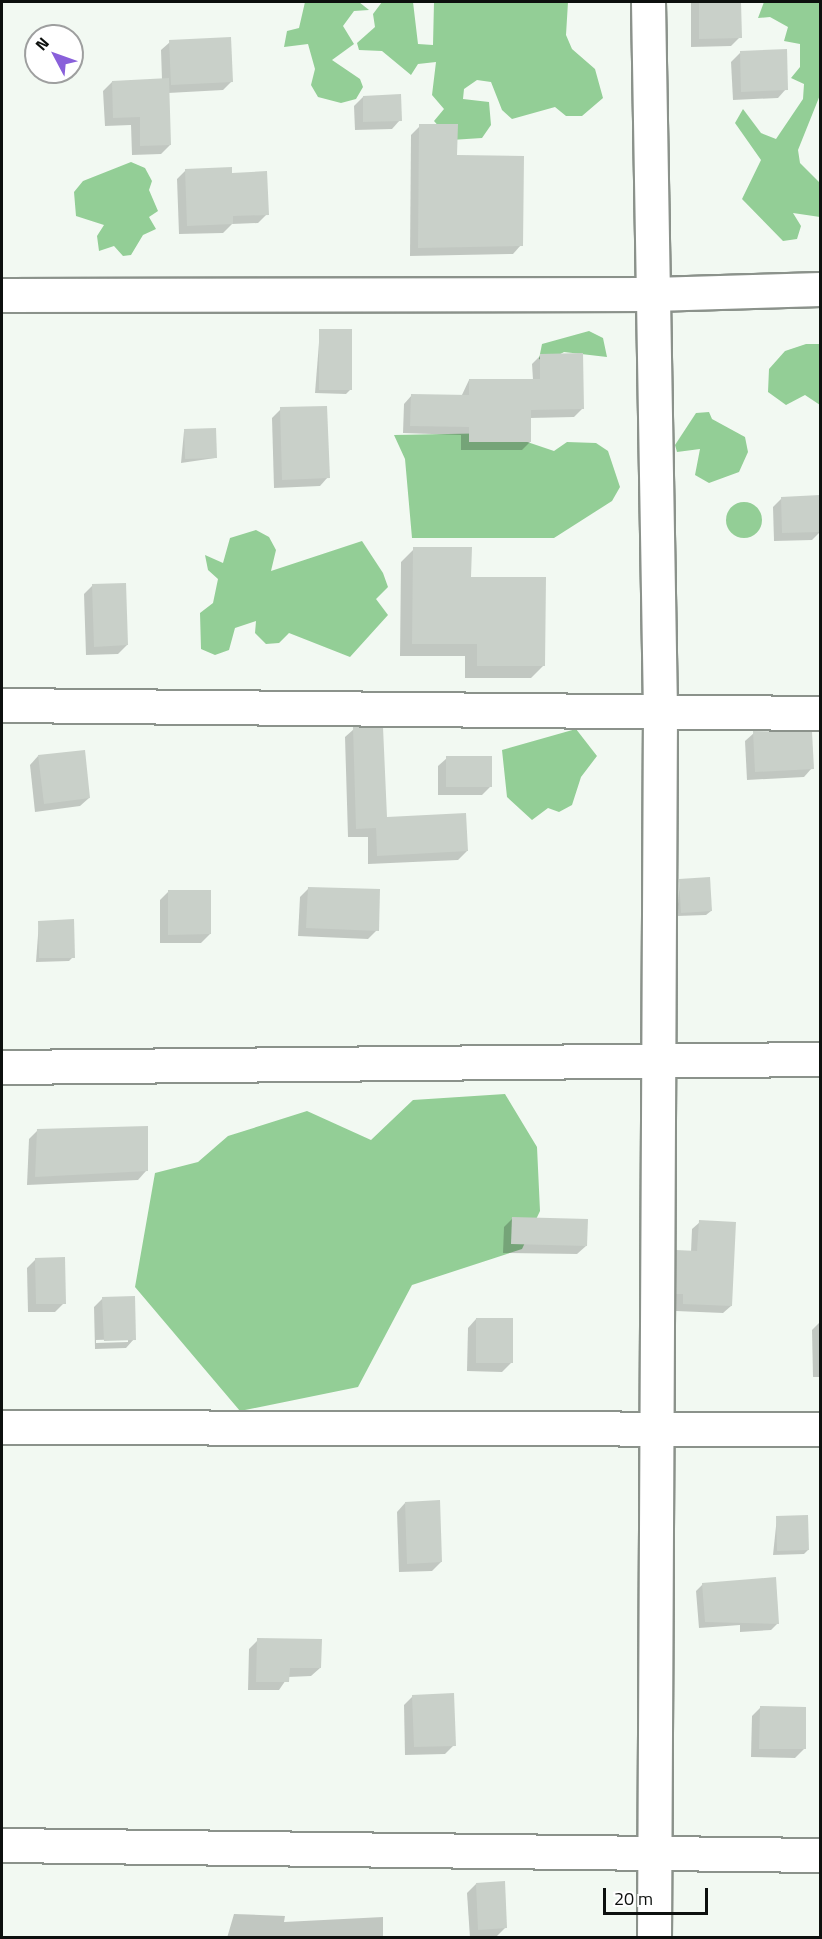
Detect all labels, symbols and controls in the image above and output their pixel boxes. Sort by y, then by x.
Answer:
north arrow [24,24,84,84]
text: N [29,31,55,56]
scale bar [606,1876,711,1914]
text: 20 m [614,1885,653,1912]

